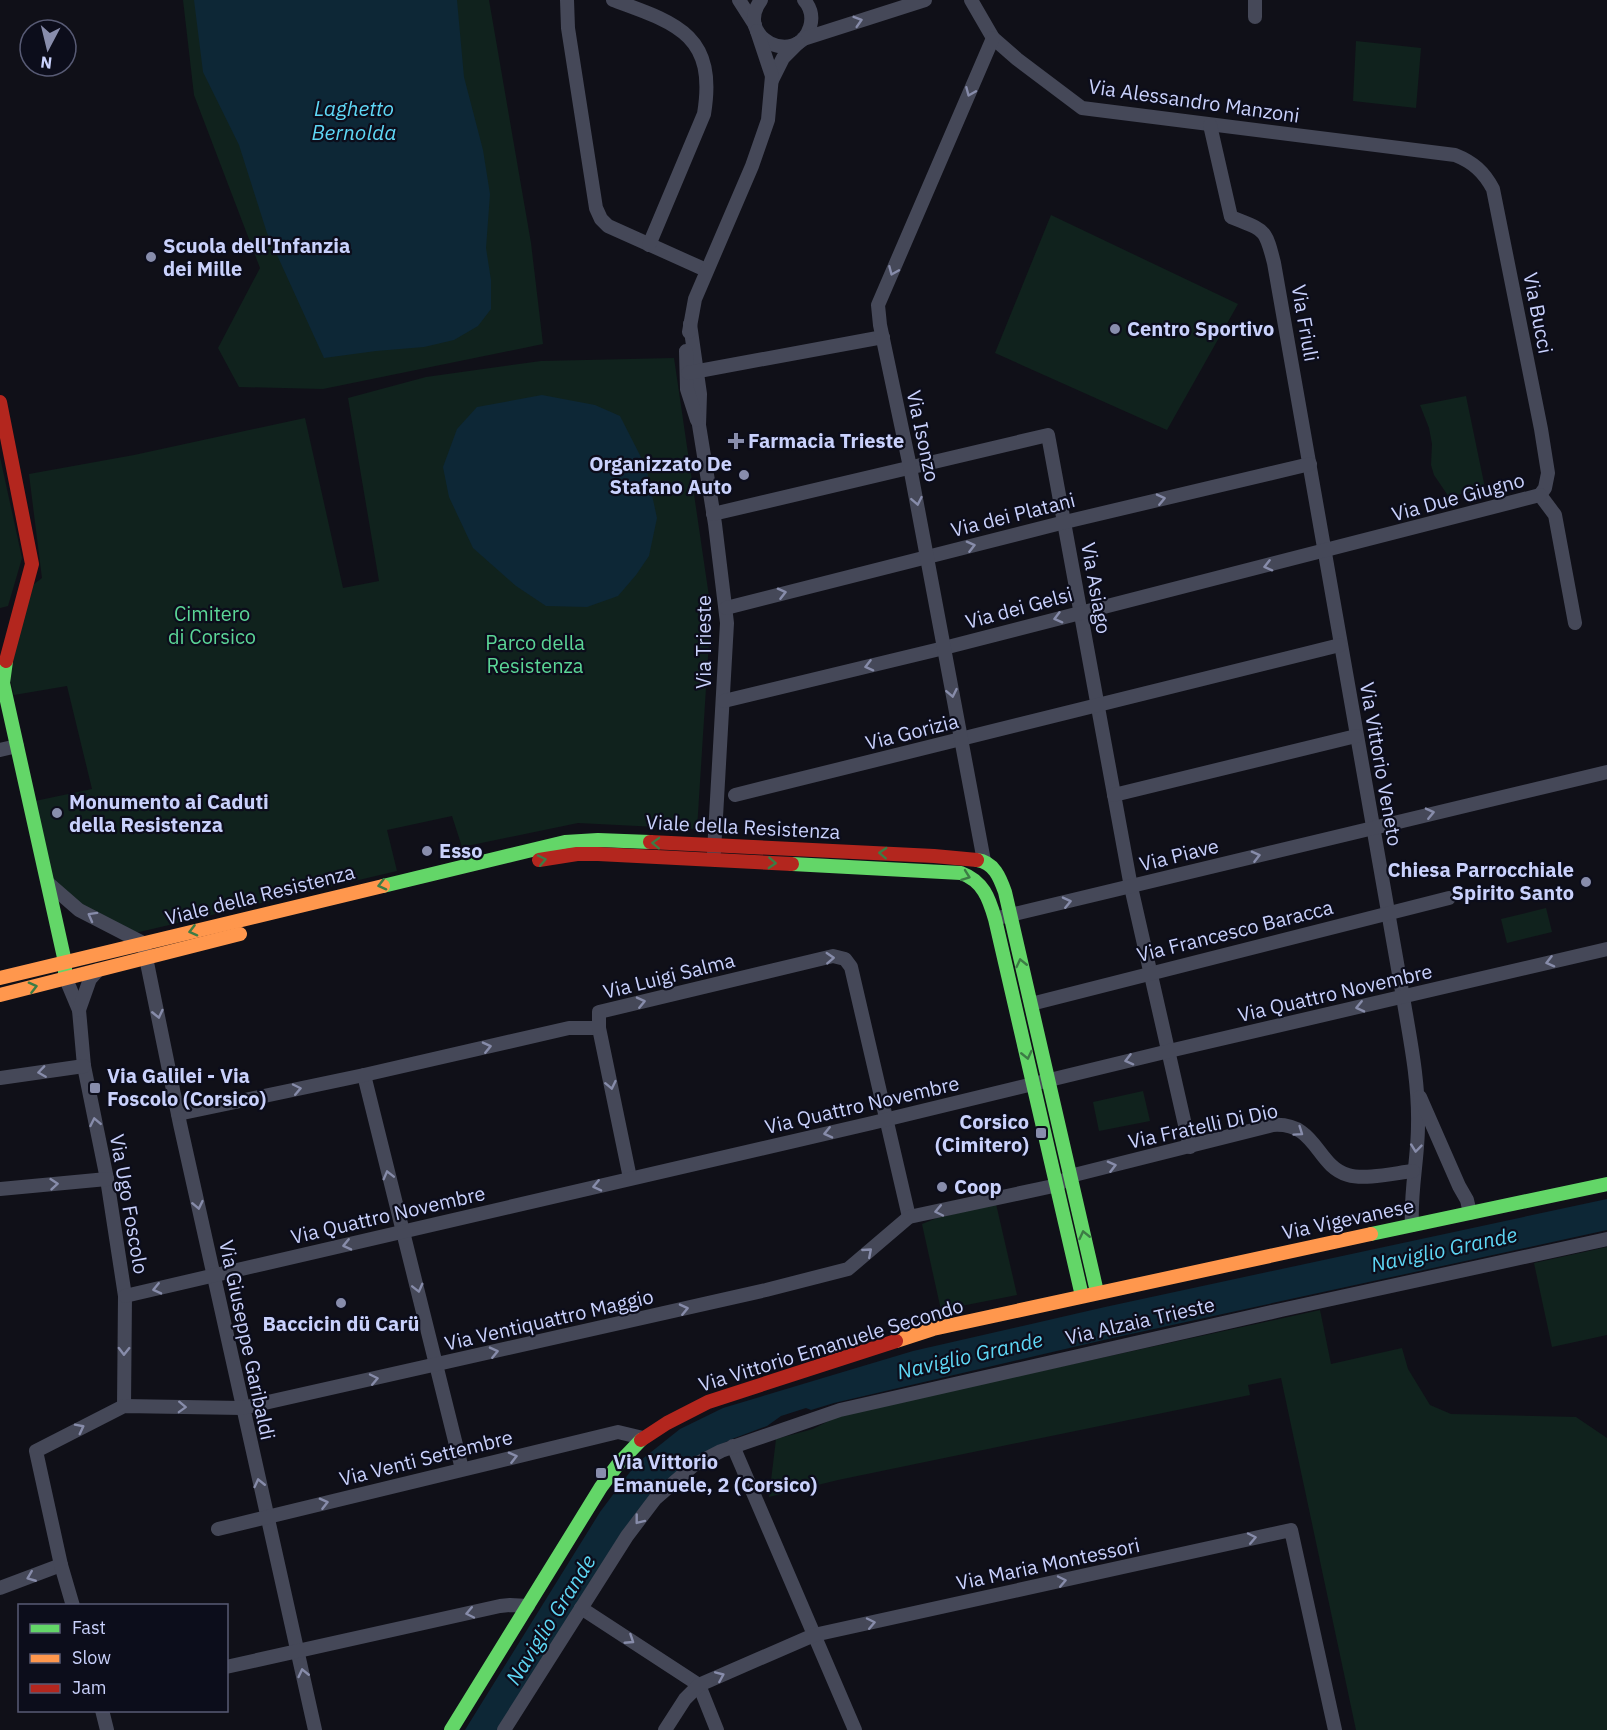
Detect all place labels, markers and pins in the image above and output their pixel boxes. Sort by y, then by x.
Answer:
place label: Scuola dell'Infanzia dei Mille [163,232,350,282]
marker: Scuola dell'Infanzia dei Mille [144,250,158,264]
place label: Centro Sportivo [1127,315,1274,342]
marker: Centro Sportivo [1108,322,1122,336]
place label: Farmacia Trieste [748,427,904,454]
marker: Farmacia Trieste [729,434,743,448]
place label: Organizzato De Stafano Auto [589,450,732,500]
marker: Organizzato De Stafano Auto [737,468,751,482]
place label: Monumento ai Caduti della Resistenza [69,788,269,838]
marker: Monumento ai Caduti della Resistenza [50,806,64,820]
place label: Esso [439,837,482,864]
marker: Esso [420,844,434,858]
place label: Chiesa Parrocchiale Spirito Santo [1387,856,1574,906]
marker: Chiesa Parrocchiale Spirito Santo [1579,875,1593,889]
place label: Via Galilei - Via Foscolo (Corsico) [107,1062,266,1112]
marker: Via Galilei - Via Foscolo (Corsico) [88,1081,102,1095]
place label: Corsico (Cimitero) [935,1108,1029,1158]
marker: Corsico (Cimitero) [1034,1126,1048,1140]
place label: Coop [954,1173,1002,1200]
marker: Coop [935,1180,949,1194]
marker: Baccicin dü Carü [334,1296,348,1310]
place label: Baccicin dü Carü [263,1310,419,1337]
place label: Via Vittorio Emanuele, 2 (Corsico) [613,1448,818,1498]
marker: Via Vittorio Emanuele, 2 (Corsico) [594,1466,608,1480]

